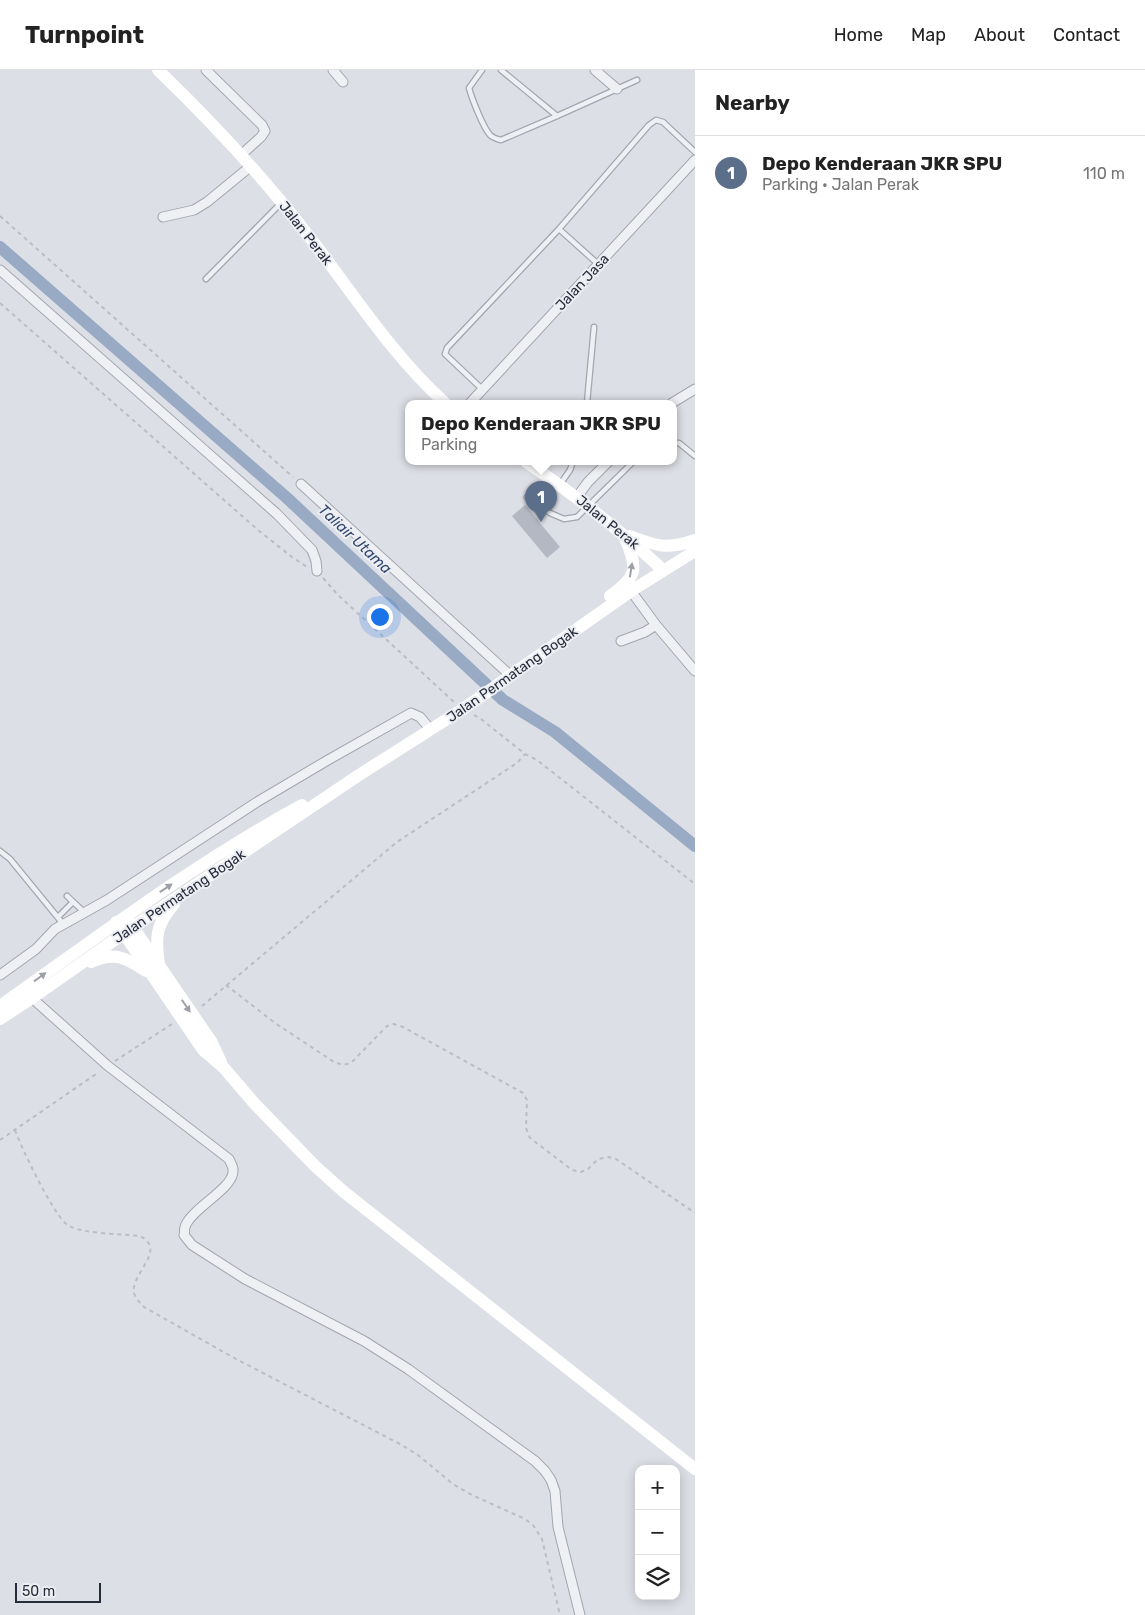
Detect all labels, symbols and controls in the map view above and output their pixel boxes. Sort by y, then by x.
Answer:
text: Turnpoint [25,21,144,49]
text: Home [834,24,883,46]
text: Map [911,24,946,46]
text: About [974,24,1025,46]
text: Contact [1053,24,1120,46]
text: Nearby [715,90,790,115]
text: Depo Kenderaan JKR SPU [762,152,1002,175]
text: 1 [727,164,735,183]
text: 110 m [1083,164,1125,183]
text: Parking · Jalan Perak [762,175,919,194]
street label: Jalan Perak [275,198,336,269]
street label: Jalan Jasa [552,251,613,314]
popup [405,400,677,465]
text: Depo Kenderaan JKR SPU [421,412,661,435]
text: Parking [421,435,477,454]
pin: 1 [525,481,557,522]
street label: Jalan Perak [573,492,643,554]
water label: Taliair Utama [315,501,395,578]
one-way arrow [628,562,636,578]
your location [367,604,393,630]
street label: Jalan Permatang Bogak [444,622,582,726]
street label: Jalan Permatang Bogak [110,845,249,947]
one-way arrow [159,884,173,893]
one-way arrow [33,972,46,983]
one-way arrow [181,999,191,1013]
map controls [635,1465,680,1600]
button: + [635,1465,680,1510]
button: − [635,1510,680,1555]
button: layers [635,1555,680,1600]
scale bar [15,1580,101,1603]
text: 50 m [22,1583,55,1600]

